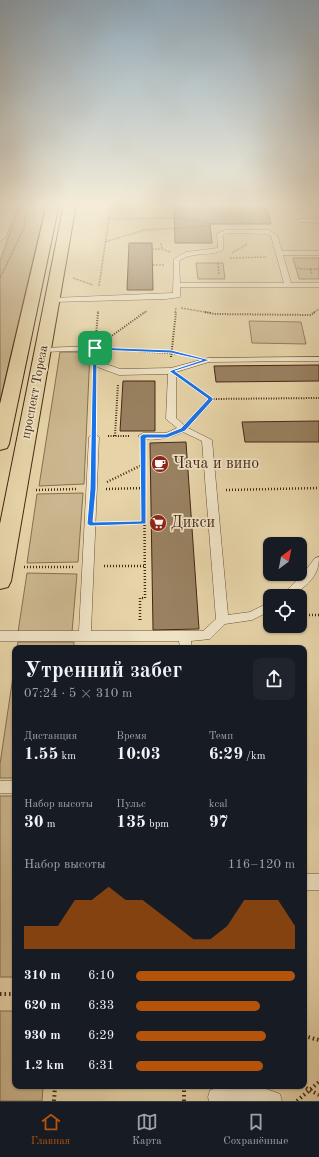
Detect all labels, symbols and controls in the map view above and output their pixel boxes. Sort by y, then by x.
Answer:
pin [78,331,112,365]
icon: arrive [84,337,106,359]
street label: проспект Тореза [20,344,51,440]
cafe icon: Чача и вино [150,454,170,474]
place label: Чача и вино [173,456,259,472]
supermarket icon: Дикси [148,513,168,533]
place label: Дикси [171,515,215,531]
north arrow [263,537,307,581]
map controls [263,537,307,633]
button: locate [263,589,307,633]
button: share [253,658,295,700]
text: Утренний забег [24,660,182,682]
text: 07:24 · 5 × 310 m [24,687,132,700]
text: Дистанция [24,731,77,742]
text: Время [116,731,147,742]
text: Темп [209,731,233,742]
text: 1.55 [24,746,58,763]
text: 10:03 [116,746,161,763]
text: 6:29 [209,746,243,763]
text: km [58,751,76,762]
text: /km [243,751,265,762]
text: Набор высоты [24,799,93,810]
text: Пульс [116,799,146,810]
text: kcal [209,799,228,810]
text: 30 [24,814,44,831]
text: 135 [116,814,146,831]
text: 97 [209,814,228,831]
text: m [44,819,56,830]
text: bpm [146,819,169,830]
text: Набор высоты [24,858,106,871]
text: 116–120 m [228,858,295,871]
text: 310 m [24,969,61,982]
text: 6:10 [88,969,114,982]
text: 620 m [24,999,61,1012]
text: 6:33 [88,999,114,1012]
text: 930 m [24,1029,61,1042]
text: 6:29 [88,1029,114,1042]
text: 1.2 km [24,1059,64,1072]
text: 6:31 [88,1059,114,1072]
tab: Главная [31,1111,70,1149]
tab: Карта [132,1111,162,1149]
tab: Сохранённые [223,1111,288,1149]

